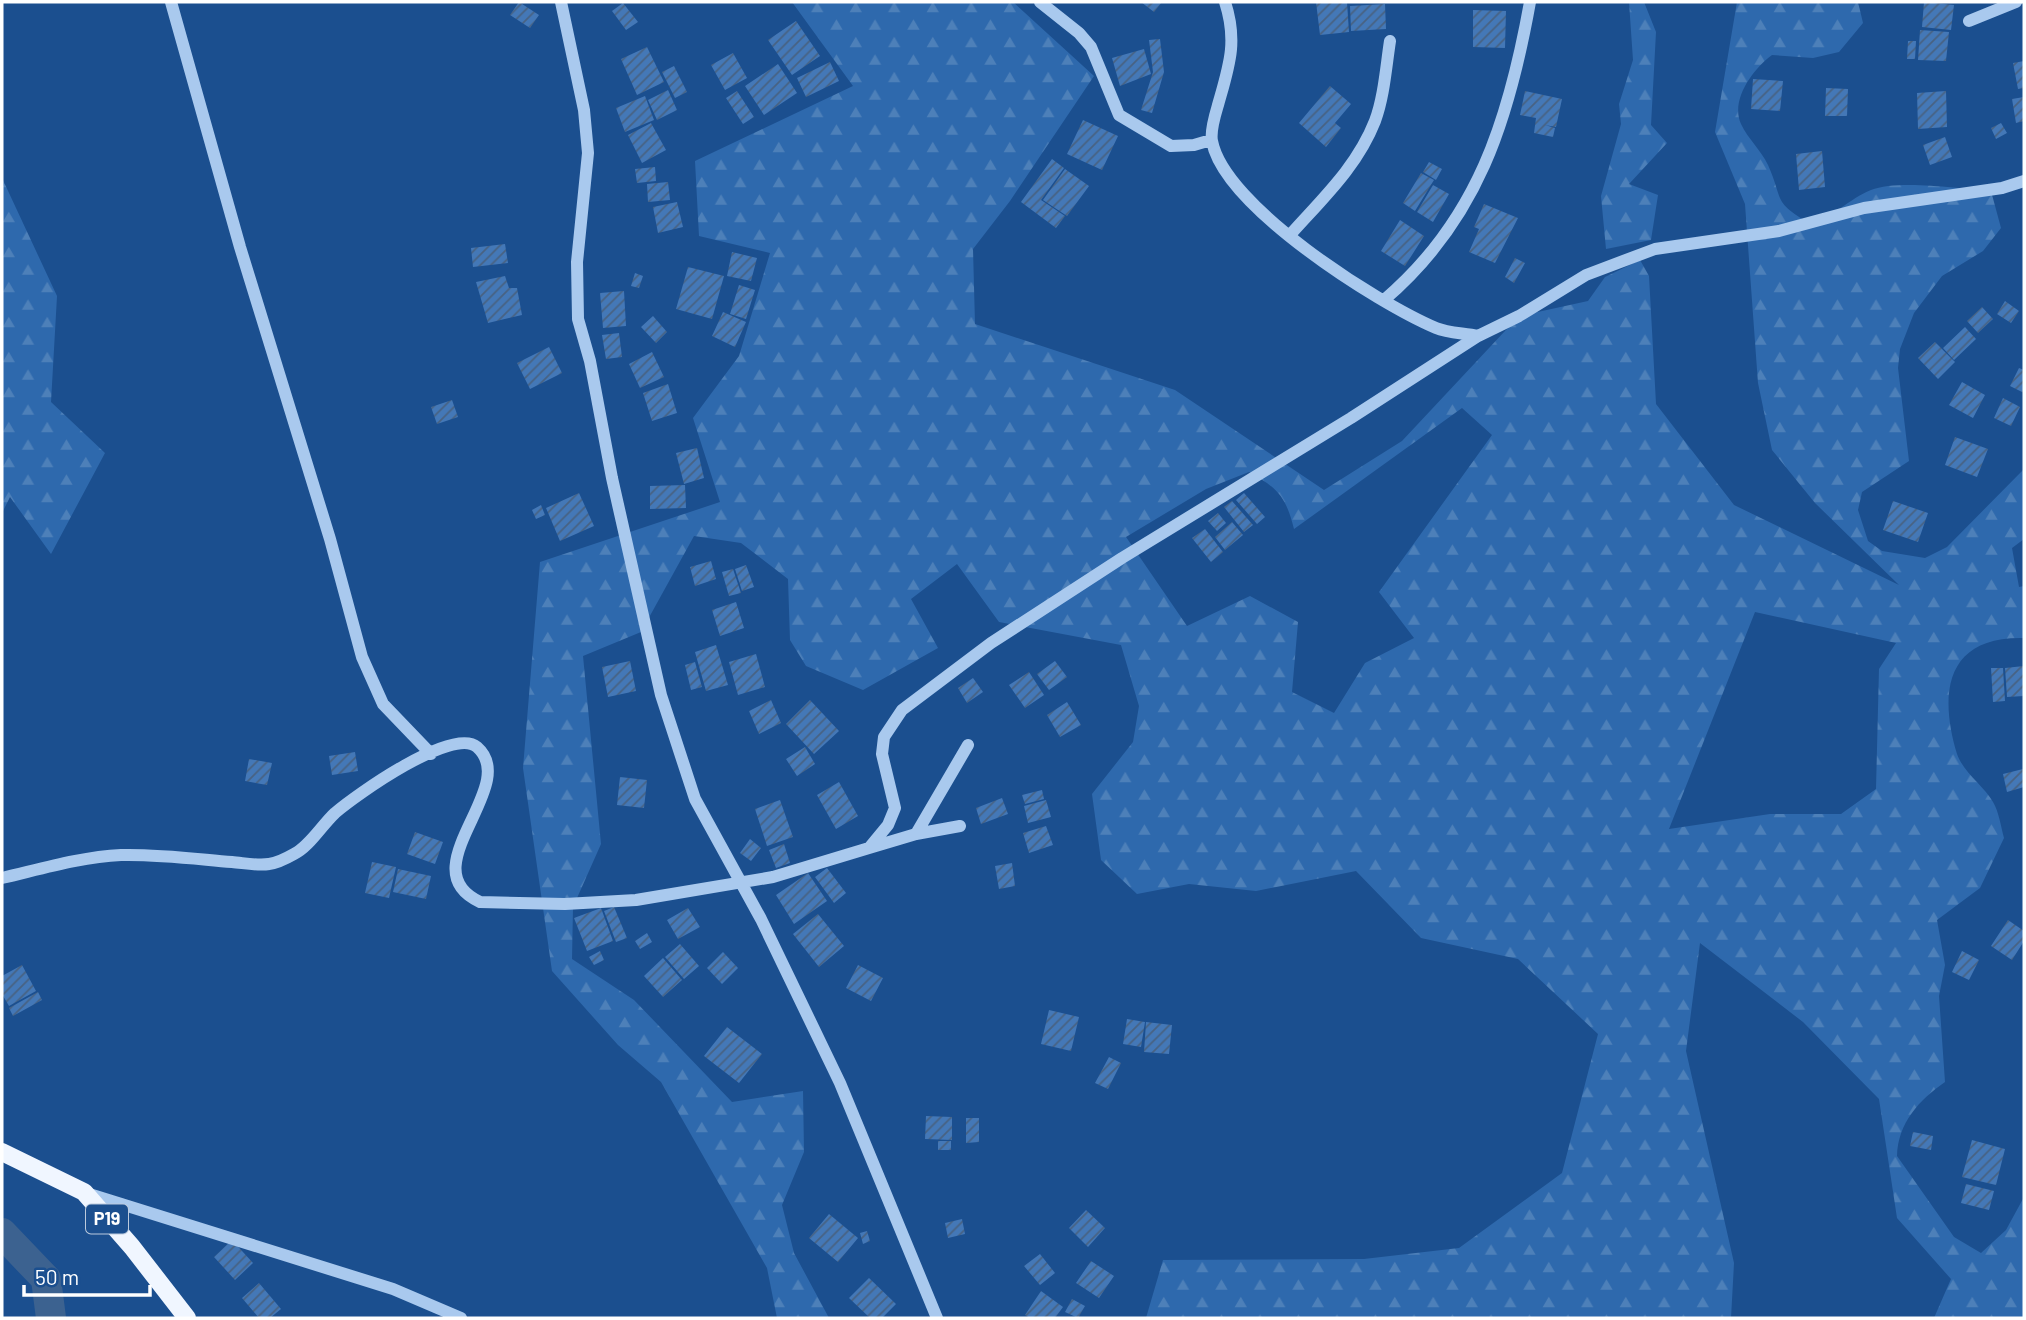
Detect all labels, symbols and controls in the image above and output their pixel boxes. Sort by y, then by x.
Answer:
road number: P19 [86,1204,128,1234]
scale bar [24,1254,150,1298]
text: 50 m [35,1264,79,1289]

